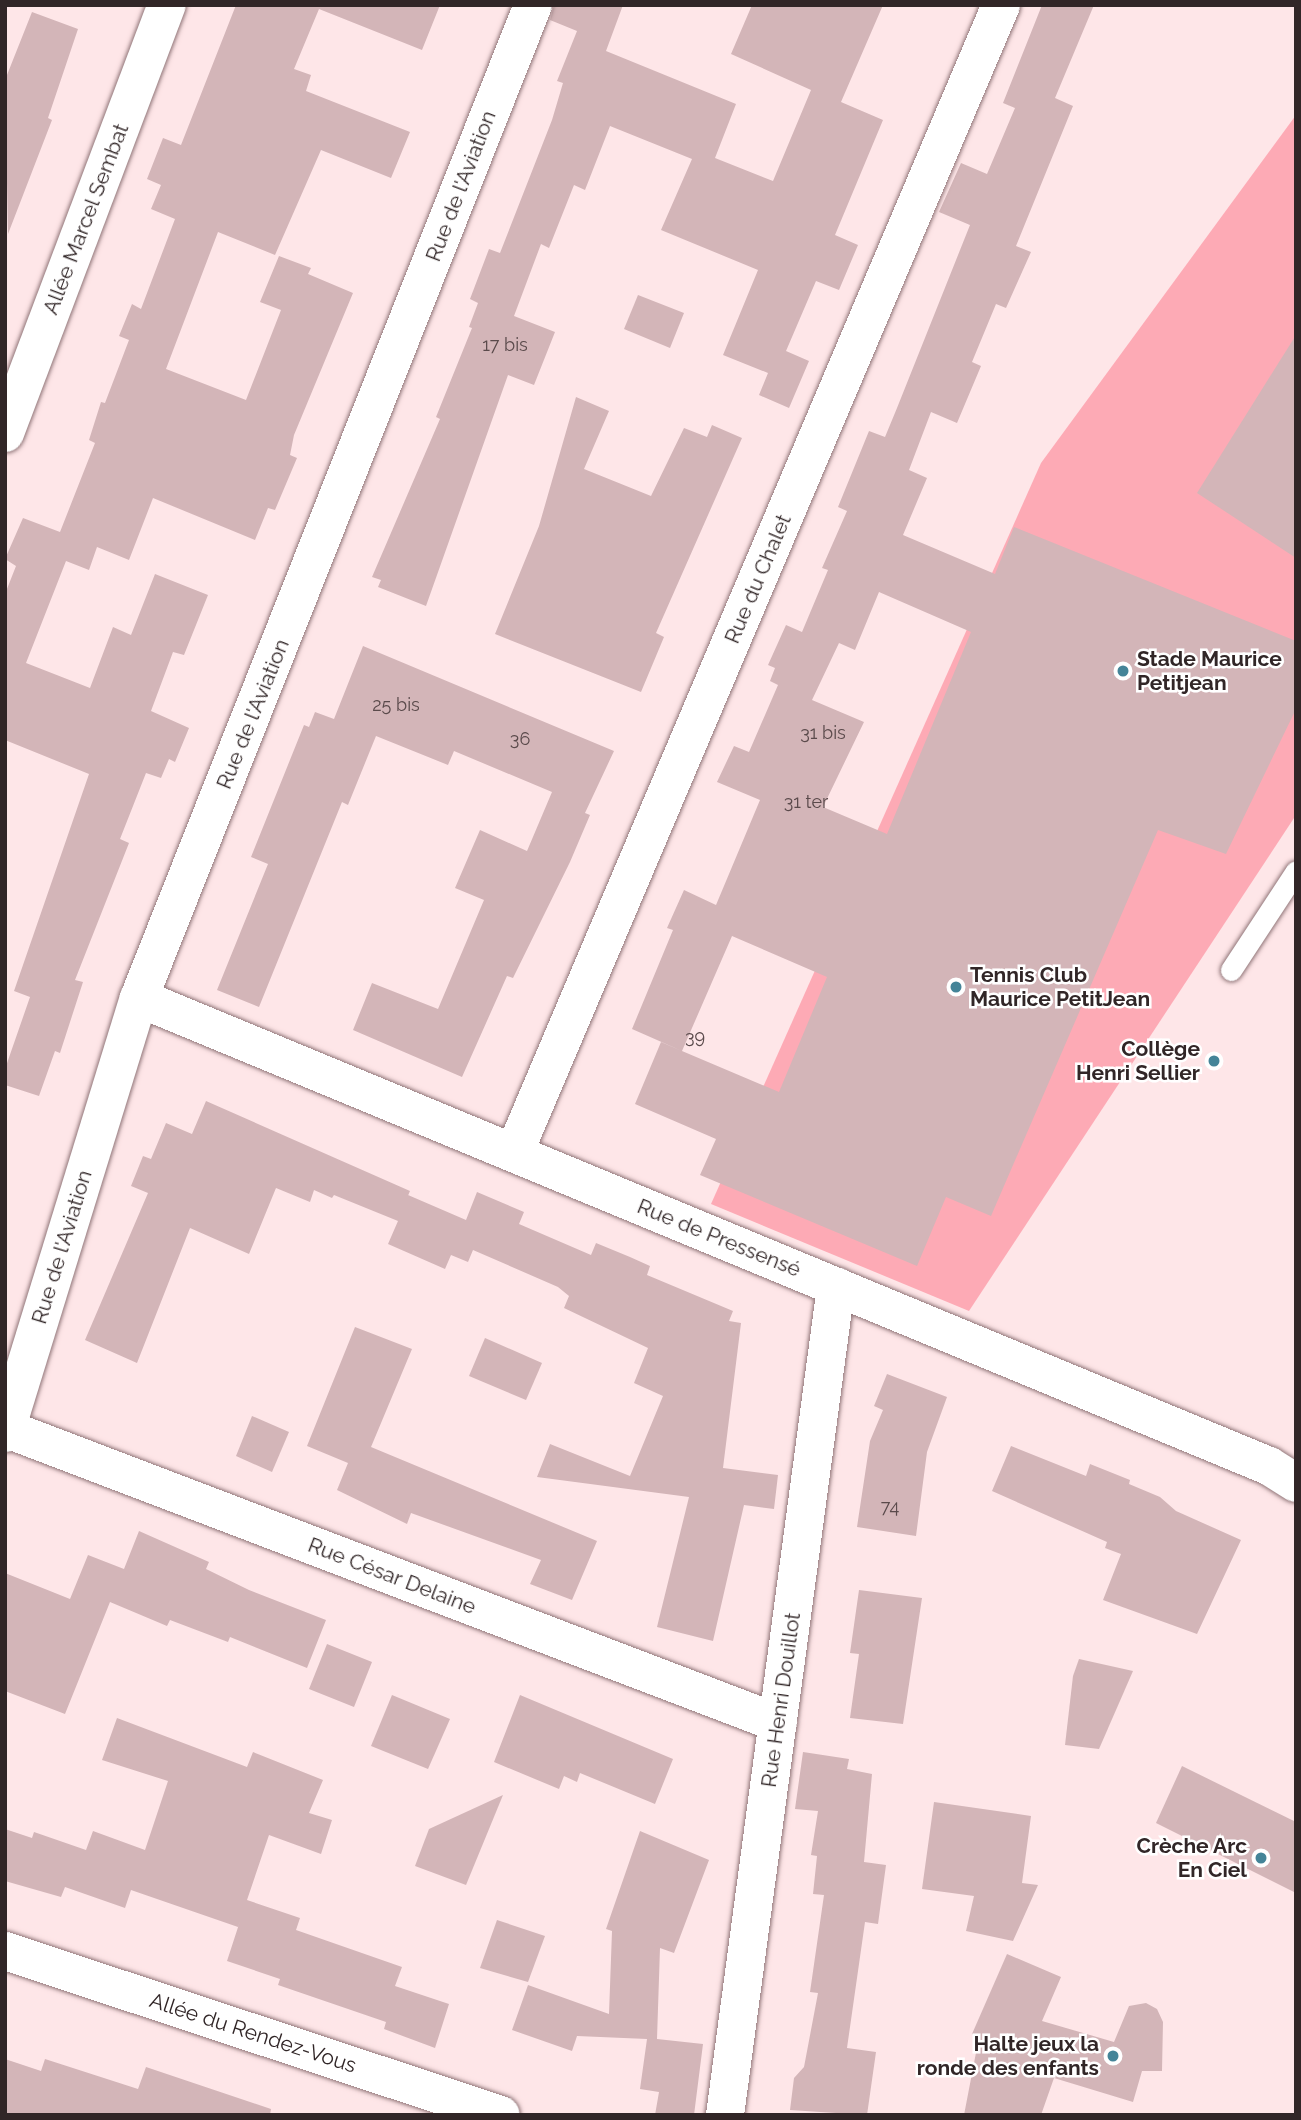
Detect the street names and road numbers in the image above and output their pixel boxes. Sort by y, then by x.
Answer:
street label: Rue de l'Aviation [421,107,501,265]
street label: Allée Marcel Sembat [38,120,134,318]
street label: Rue du Chalet [720,511,796,647]
street label: Rue de l'Aviation [211,635,295,793]
street label: Rue de l'Aviation [27,1167,97,1327]
street label: Rue de Pressensé [634,1194,804,1282]
street label: Rue César Delaine [304,1532,480,1620]
street label: Rue Henri Douillot [756,1611,806,1789]
street label: Allée du Rendez-Vous [147,1988,359,2078]

